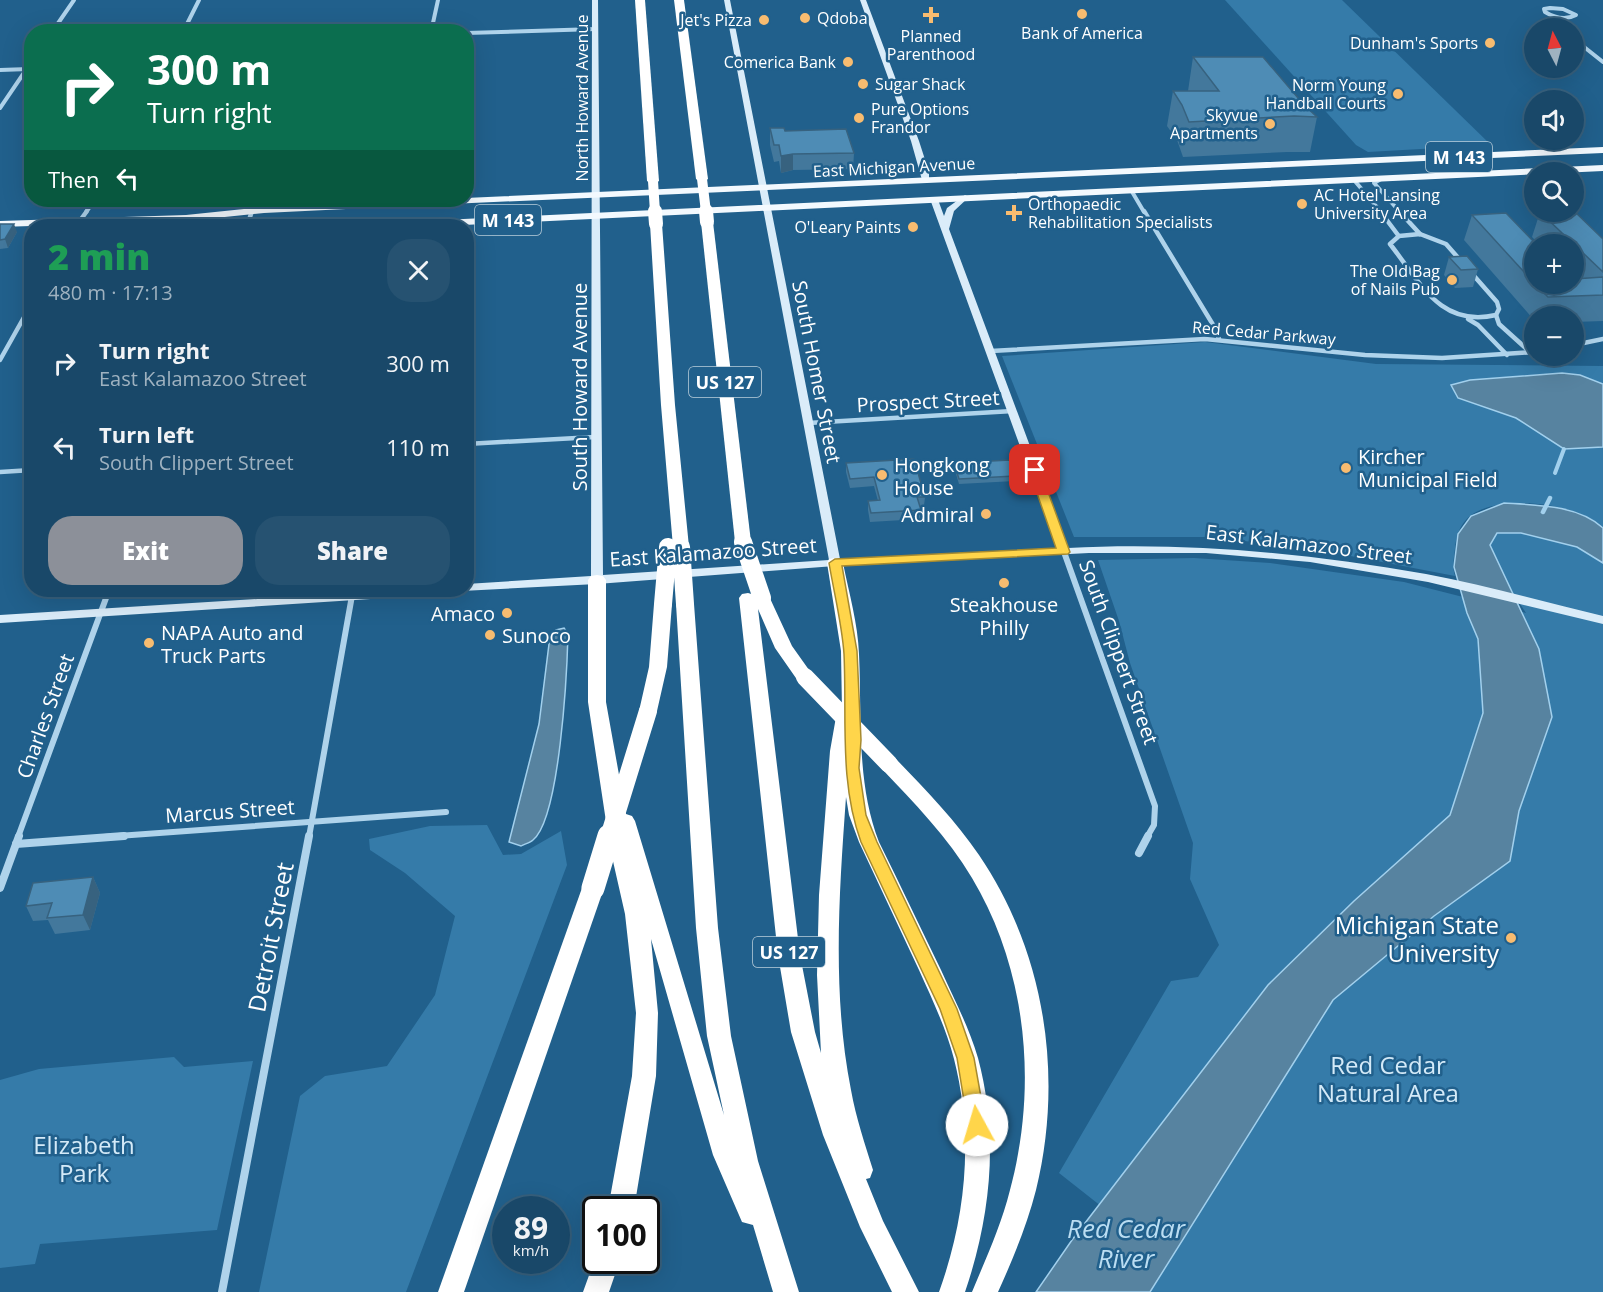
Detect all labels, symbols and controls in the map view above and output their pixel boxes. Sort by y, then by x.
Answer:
marker: Planned Parenthood [922,6,940,24]
place label: Qdoba [817,7,868,29]
marker: Bank of America [1075,7,1089,21]
place label: Jet's Pizza [678,9,752,31]
marker: Qdoba [798,11,812,25]
marker: Jet's Pizza [757,13,771,27]
street label: North Howard Avenue [571,15,593,181]
north arrow [1524,18,1584,78]
map controls [1524,18,1584,366]
place label: Bank of America [1021,22,1143,44]
place label: Planned Parenthood [887,25,975,65]
place label: Dunham's Sports [1350,32,1478,54]
marker: Dunham's Sports [1483,36,1497,50]
text: 300 m [147,40,271,97]
icon: right [48,48,126,126]
place label: Comerica Bank [724,51,837,73]
marker: Comerica Bank [841,55,855,69]
place label: Sugar Shack [875,73,966,95]
place label: Norm Young Handball Courts [1265,74,1386,114]
marker: Sugar Shack [856,77,870,91]
marker: Norm Young Handball Courts [1391,87,1405,101]
button: sound [1524,90,1584,150]
text: Turn right [147,94,272,131]
place label: Pure Options Frandor [871,98,969,138]
place label: Skyvue Apartments [1170,104,1258,144]
marker: Pure Options Frandor [852,111,866,125]
marker: Skyvue Apartments [1263,117,1277,131]
road number: M 143 [1426,142,1492,172]
street label: East Michigan Avenue [812,152,976,182]
icon: left [111,162,144,195]
button: search [1524,162,1584,222]
text: Then [48,164,99,194]
place label: AC Hotel Lansing University Area [1314,184,1440,224]
place label: Orthopaedic Rehabilitation Specialists [1028,193,1213,233]
marker: AC Hotel Lansing University Area [1295,197,1309,211]
marker: Orthopaedic Rehabilitation Specialists [1005,204,1023,222]
road number: M 143 [475,205,541,235]
place label: O'Leary Paints [794,216,901,238]
marker: O'Leary Paints [906,220,920,234]
text: 2 min [48,232,150,281]
button: + [1524,234,1584,294]
button: close [387,239,450,302]
place label: The Old Bag of Nails Pub [1350,260,1440,300]
marker: The Old Bag of Nails Pub [1445,273,1459,287]
street label: South Homer Street [786,278,848,466]
text: 480 m · 17:13 [48,279,173,306]
street label: South Howard Avenue [566,283,593,491]
button: − [1524,306,1584,366]
street label: Red Cedar Parkway [1191,316,1338,350]
text: Turn right [99,335,210,365]
icon: right [48,347,81,380]
text: 300 m [386,348,450,378]
text: East Kalamazoo Street [99,365,307,392]
road number: US 127 [689,367,761,397]
street label: Prospect Street [856,384,1000,418]
text: Turn left [99,419,194,449]
icon: left [48,431,81,464]
text: 110 m [386,432,450,462]
place label: Kircher Municipal Field [1358,443,1498,493]
pin [1009,444,1060,495]
text: South Clippert Street [99,449,294,476]
place label: Hongkong House [894,451,990,501]
icon: arrive [1018,453,1051,486]
marker: Kircher Municipal Field [1339,461,1353,475]
marker: Hongkong House [875,468,889,482]
place label: Admiral [901,501,974,528]
marker: Admiral [979,507,993,521]
button: Exit [48,516,243,585]
button: Share [255,516,450,585]
street label: East Kalamazoo Street [1204,518,1414,570]
street label: East Kalamazoo Street [608,531,818,573]
street label: South Clippert Street [1073,556,1165,748]
marker: Steakhouse Philly [997,576,1011,590]
place label: Steakhouse Philly [950,591,1058,641]
place label: Amaco [431,600,495,627]
marker: Amaco [500,606,514,620]
place label: NAPA Auto and Truck Parts [161,619,303,669]
place label: Sunoco [502,622,571,649]
marker: Sunoco [483,628,497,642]
marker: NAPA Auto and Truck Parts [142,636,156,650]
street label: Charles Street [10,650,80,782]
street label: Marcus Street [164,793,296,829]
street label: Detroit Street [239,859,301,1015]
place label: Michigan State University [1335,908,1500,969]
marker: Michigan State University [1504,931,1518,945]
road number: US 127 [753,937,825,967]
park label: Red Cedar Natural Area [1317,1048,1459,1109]
position arrow [945,1093,1009,1157]
park label: Elizabeth Park [33,1128,135,1189]
speed limit sign: 100 [582,1196,660,1274]
text: 89 [514,1207,548,1248]
water label: Red Cedar River [1067,1210,1187,1276]
text: km/h [513,1240,549,1260]

